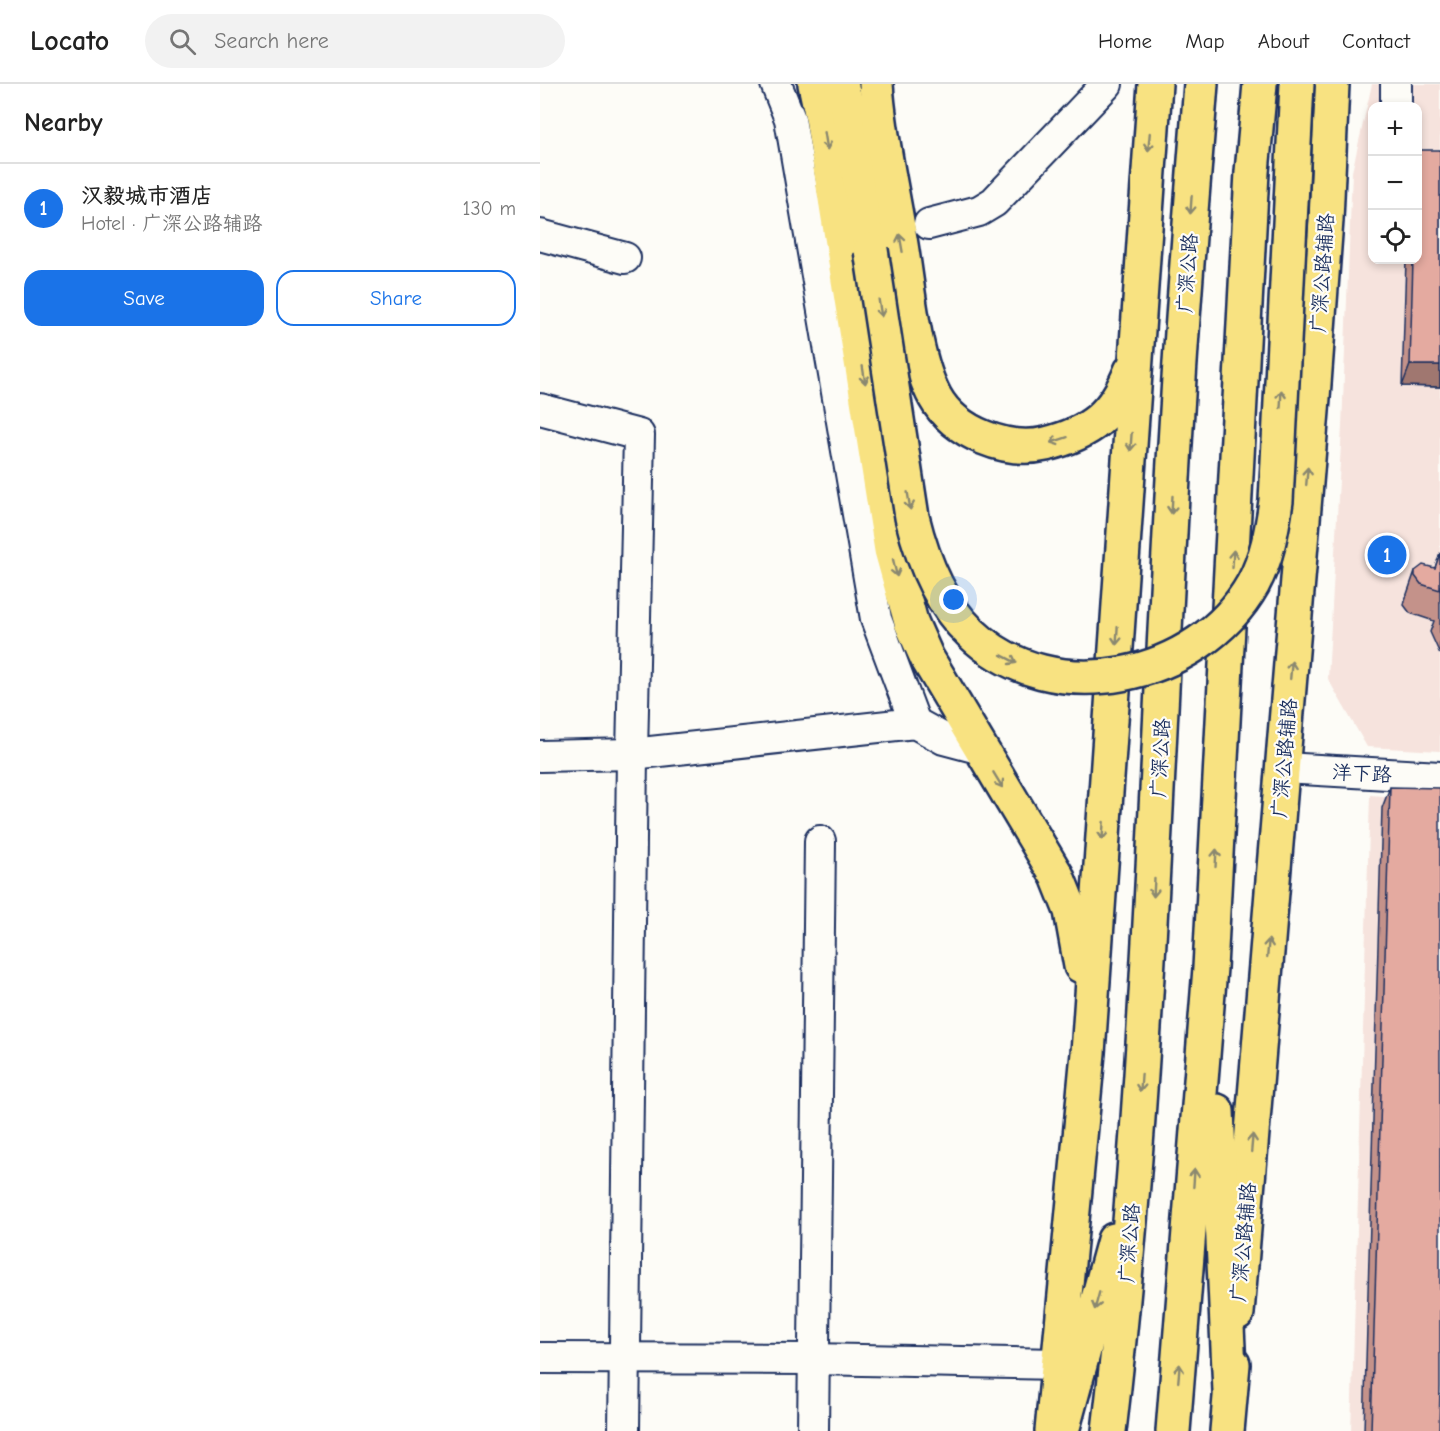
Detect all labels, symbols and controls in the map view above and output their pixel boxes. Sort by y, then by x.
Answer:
search box [145,14,565,68]
text: Locato [30,25,109,57]
icon: search [166,25,199,58]
text: Search here [214,28,329,54]
text: Home [1098,29,1152,53]
text: Map [1185,29,1225,53]
text: About [1258,29,1309,53]
text: Contact [1342,29,1410,53]
map controls [1368,102,1422,264]
button: + [1368,102,1422,156]
text: Nearby [24,108,103,138]
one-way arrow [821,131,832,151]
one-way arrow [1143,132,1154,152]
button: − [1368,156,1422,210]
text: 汉毅城市酒店 [81,183,213,209]
one-way arrow [1186,195,1197,215]
text: 1 [40,197,47,220]
text: 130 m [463,197,516,220]
button: locate [1368,210,1422,264]
street label: 广深公路辅路 [1307,211,1338,334]
text: Hotel · 广深公路辅路 [81,212,262,235]
street label: 广深公路 [1173,231,1202,314]
one-way arrow [895,234,906,253]
button: Save [24,270,264,326]
button: Share [276,270,516,326]
one-way arrow [874,298,885,317]
one-way arrow [858,365,869,385]
one-way arrow [1276,390,1287,410]
one-way arrow [1125,431,1136,451]
one-way arrow [1050,435,1069,446]
one-way arrow [1302,466,1313,486]
one-way arrow [904,490,915,510]
one-way arrow [1167,494,1178,514]
pin: 1 [1368,532,1406,578]
one-way arrow [1228,549,1239,569]
one-way arrow [890,558,902,577]
your location [939,585,968,614]
one-way arrow [1111,626,1122,646]
one-way arrow [1000,654,1018,665]
one-way arrow [1286,661,1297,681]
street label: 广深公路辅路 [1268,696,1301,819]
street label: 广深公路 [1147,716,1174,799]
street label: 洋下路 [1331,760,1394,787]
one-way arrow [992,771,1004,788]
one-way arrow [1097,820,1108,840]
one-way arrow [1211,849,1222,869]
one-way arrow [1148,878,1159,898]
one-way arrow [1263,939,1274,959]
one-way arrow [1135,1072,1146,1092]
one-way arrow [1246,1133,1257,1153]
one-way arrow [1189,1169,1200,1189]
street label: 广深公路辅路 [1227,1180,1260,1303]
street label: 广深公路 [1115,1201,1144,1284]
one-way arrow [1091,1291,1103,1310]
one-way arrow [1174,1363,1185,1383]

